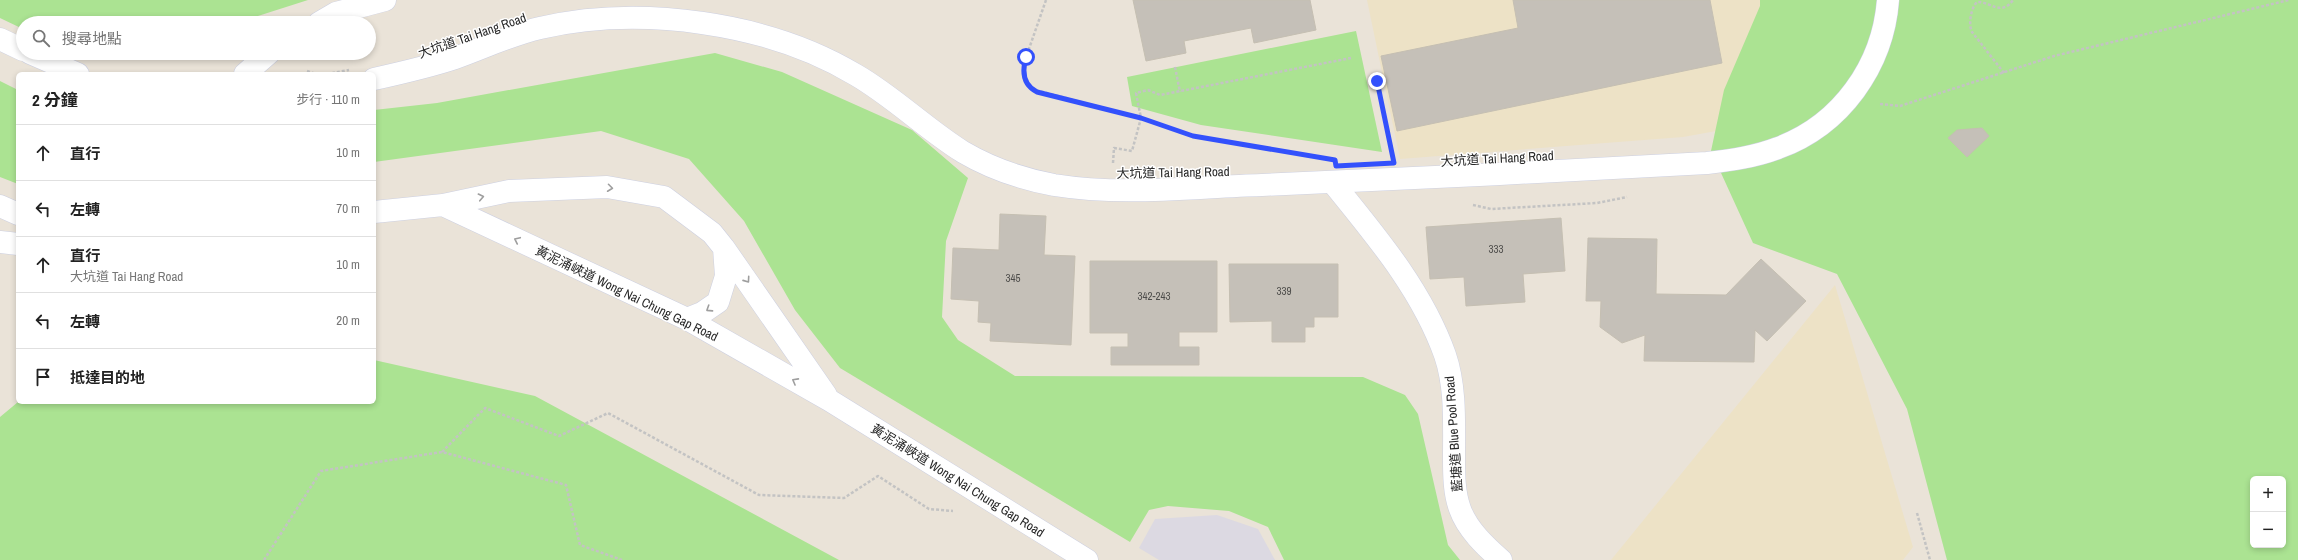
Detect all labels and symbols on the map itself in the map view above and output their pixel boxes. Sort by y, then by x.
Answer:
street label: 大坑道 Tai Hang Road [416,9,529,62]
route start [1017,48,1035,66]
route end [1368,72,1386,90]
street label: 大坑道 Tai Hang Road [1440,147,1554,170]
street label: 大坑道 Tai Hang Road [1116,163,1230,182]
one-way arrow [607,184,613,193]
one-way arrow [478,193,484,201]
one-way arrow [514,237,522,245]
street label: 黃泥涌峽道 Wong Nai Chung Gap Road [533,242,721,345]
house number: 333 [1488,242,1504,256]
house number: 345 [1005,271,1021,285]
one-way arrow [742,276,749,283]
house number: 339 [1276,284,1292,298]
house number: 342-243 [1137,289,1171,303]
one-way arrow [706,304,713,311]
street label: 藍塘道 Blue Pool Road [1441,375,1466,492]
one-way arrow [792,378,800,386]
street label: 黃泥涌峽道 Wong Nai Chung Gap Road [868,420,1048,541]

